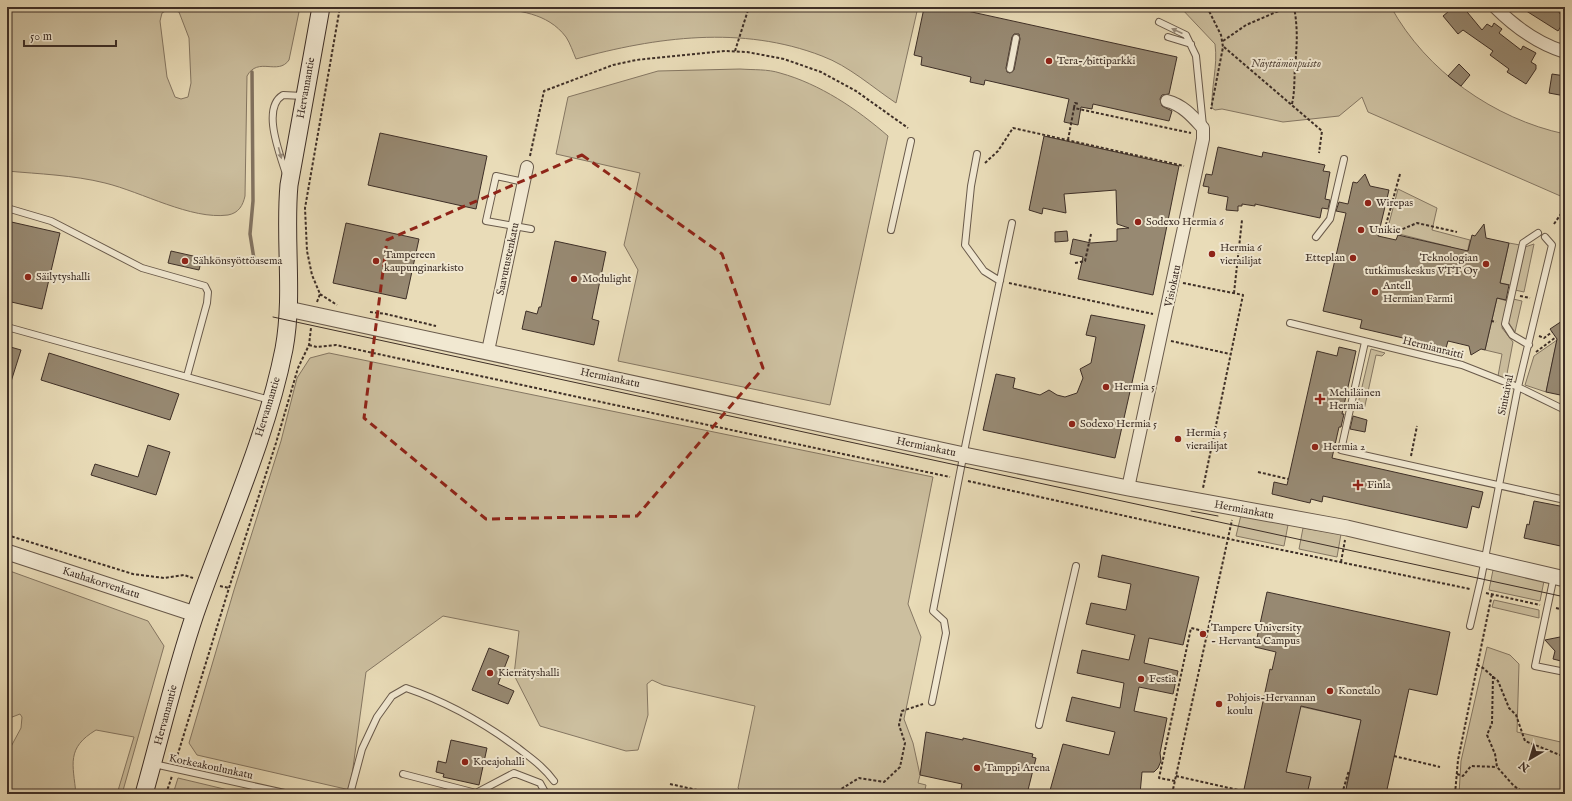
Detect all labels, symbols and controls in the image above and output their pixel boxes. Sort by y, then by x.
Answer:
scale bar [24,22,116,48]
one-way arrow [1171,28,1183,34]
text: 50 m [30,29,52,44]
place label: Tera-/bittiparkki [1057,54,1135,68]
street label: Hervannantie [294,56,318,120]
marker: Tera-/bittiparkki [1044,56,1054,66]
park label: Näyttämönpuisto [1251,57,1321,71]
one-way arrow [277,146,283,159]
place label: Wirepas [1376,196,1413,210]
marker: Wirepas [1363,198,1373,208]
place label: Sodexo Hermia 6 [1146,215,1224,229]
marker: Sodexo Hermia 6 [1133,217,1143,227]
street label: Saavutustenkatu [493,221,523,297]
place label: Unikie [1369,223,1401,237]
marker: Unikie [1356,225,1366,235]
place label: Hermia 6 vierailijat [1220,241,1262,268]
place label: Tampereen kaupunginarkisto [384,248,464,275]
marker: Hermia 6 vierailijat [1207,249,1217,259]
place label: Etteplan [1305,251,1345,265]
place label: Teknologian tutkimuskeskus VTT Oy [1365,251,1479,278]
marker: Etteplan [1348,253,1358,263]
place label: Sähkönsyöttöasema [193,254,282,268]
marker: Sähkönsyöttöasema [180,256,190,266]
marker: Tampereen kaupunginarkisto [371,256,381,266]
marker: Teknologian tutkimuskeskus VTT Oy [1481,259,1491,269]
street label: Visiokatu [1161,263,1184,309]
place label: Säilytyshalli [36,270,90,284]
marker: Säilytyshalli [23,272,33,282]
place label: Modulight [582,272,631,286]
marker: Modulight [569,274,579,284]
place label: Antell Hermian Farmi [1382,279,1453,306]
marker: Antell Hermian Farmi [1370,287,1380,297]
street label: Hermianraitti [1401,334,1465,362]
street label: Hermiankatu [579,365,641,391]
street label: Sinitaival [1495,373,1517,417]
street label: Hervannantie [252,375,284,439]
place label: Hermia 5 [1114,380,1155,394]
marker: Hermia 5 [1101,382,1111,392]
place label: Mehiläinen Hermia [1329,386,1381,413]
marker: Mehiläinen Hermia [1314,393,1326,405]
place label: Sodexo Hermia 5 [1080,417,1157,431]
marker: Sodexo Hermia 5 [1067,419,1077,429]
place label: Hermia 5 vierailijat [1186,426,1228,453]
street label: Hermiankatu [895,434,957,460]
marker: Hermia 5 vierailijat [1173,434,1183,444]
place label: Hermia 2 [1323,440,1365,454]
marker: Hermia 2 [1310,442,1320,452]
place label: Finla [1367,478,1391,492]
marker: Finla [1352,479,1364,491]
street label: Hermiankatu [1213,497,1275,523]
street label: Kauhakorvenkatu [61,564,142,602]
place label: Tampere University - Hervanta Campus [1211,621,1302,648]
marker: Tampere University - Hervanta Campus [1198,629,1208,639]
place label: Kierrätyshalli [498,666,559,680]
marker: Kierrätyshalli [485,668,495,678]
place label: Festia [1149,672,1177,686]
marker: Festia [1136,674,1146,684]
street label: Hervannantie [151,683,181,747]
place label: Konetalo [1338,684,1380,698]
marker: Konetalo [1325,686,1335,696]
place label: Pohjois-Hervannan koulu [1227,691,1316,718]
marker: Pohjois-Hervannan koulu [1214,699,1224,709]
north arrow [1510,739,1550,779]
street label: Korkeakoulunkatu [168,751,255,783]
place label: Koeajohalli [473,755,525,769]
marker: Koeajohalli [460,757,470,767]
text: N [1516,757,1533,775]
place label: Tamppi Arena [985,761,1050,775]
marker: Tamppi Arena [972,763,982,773]

